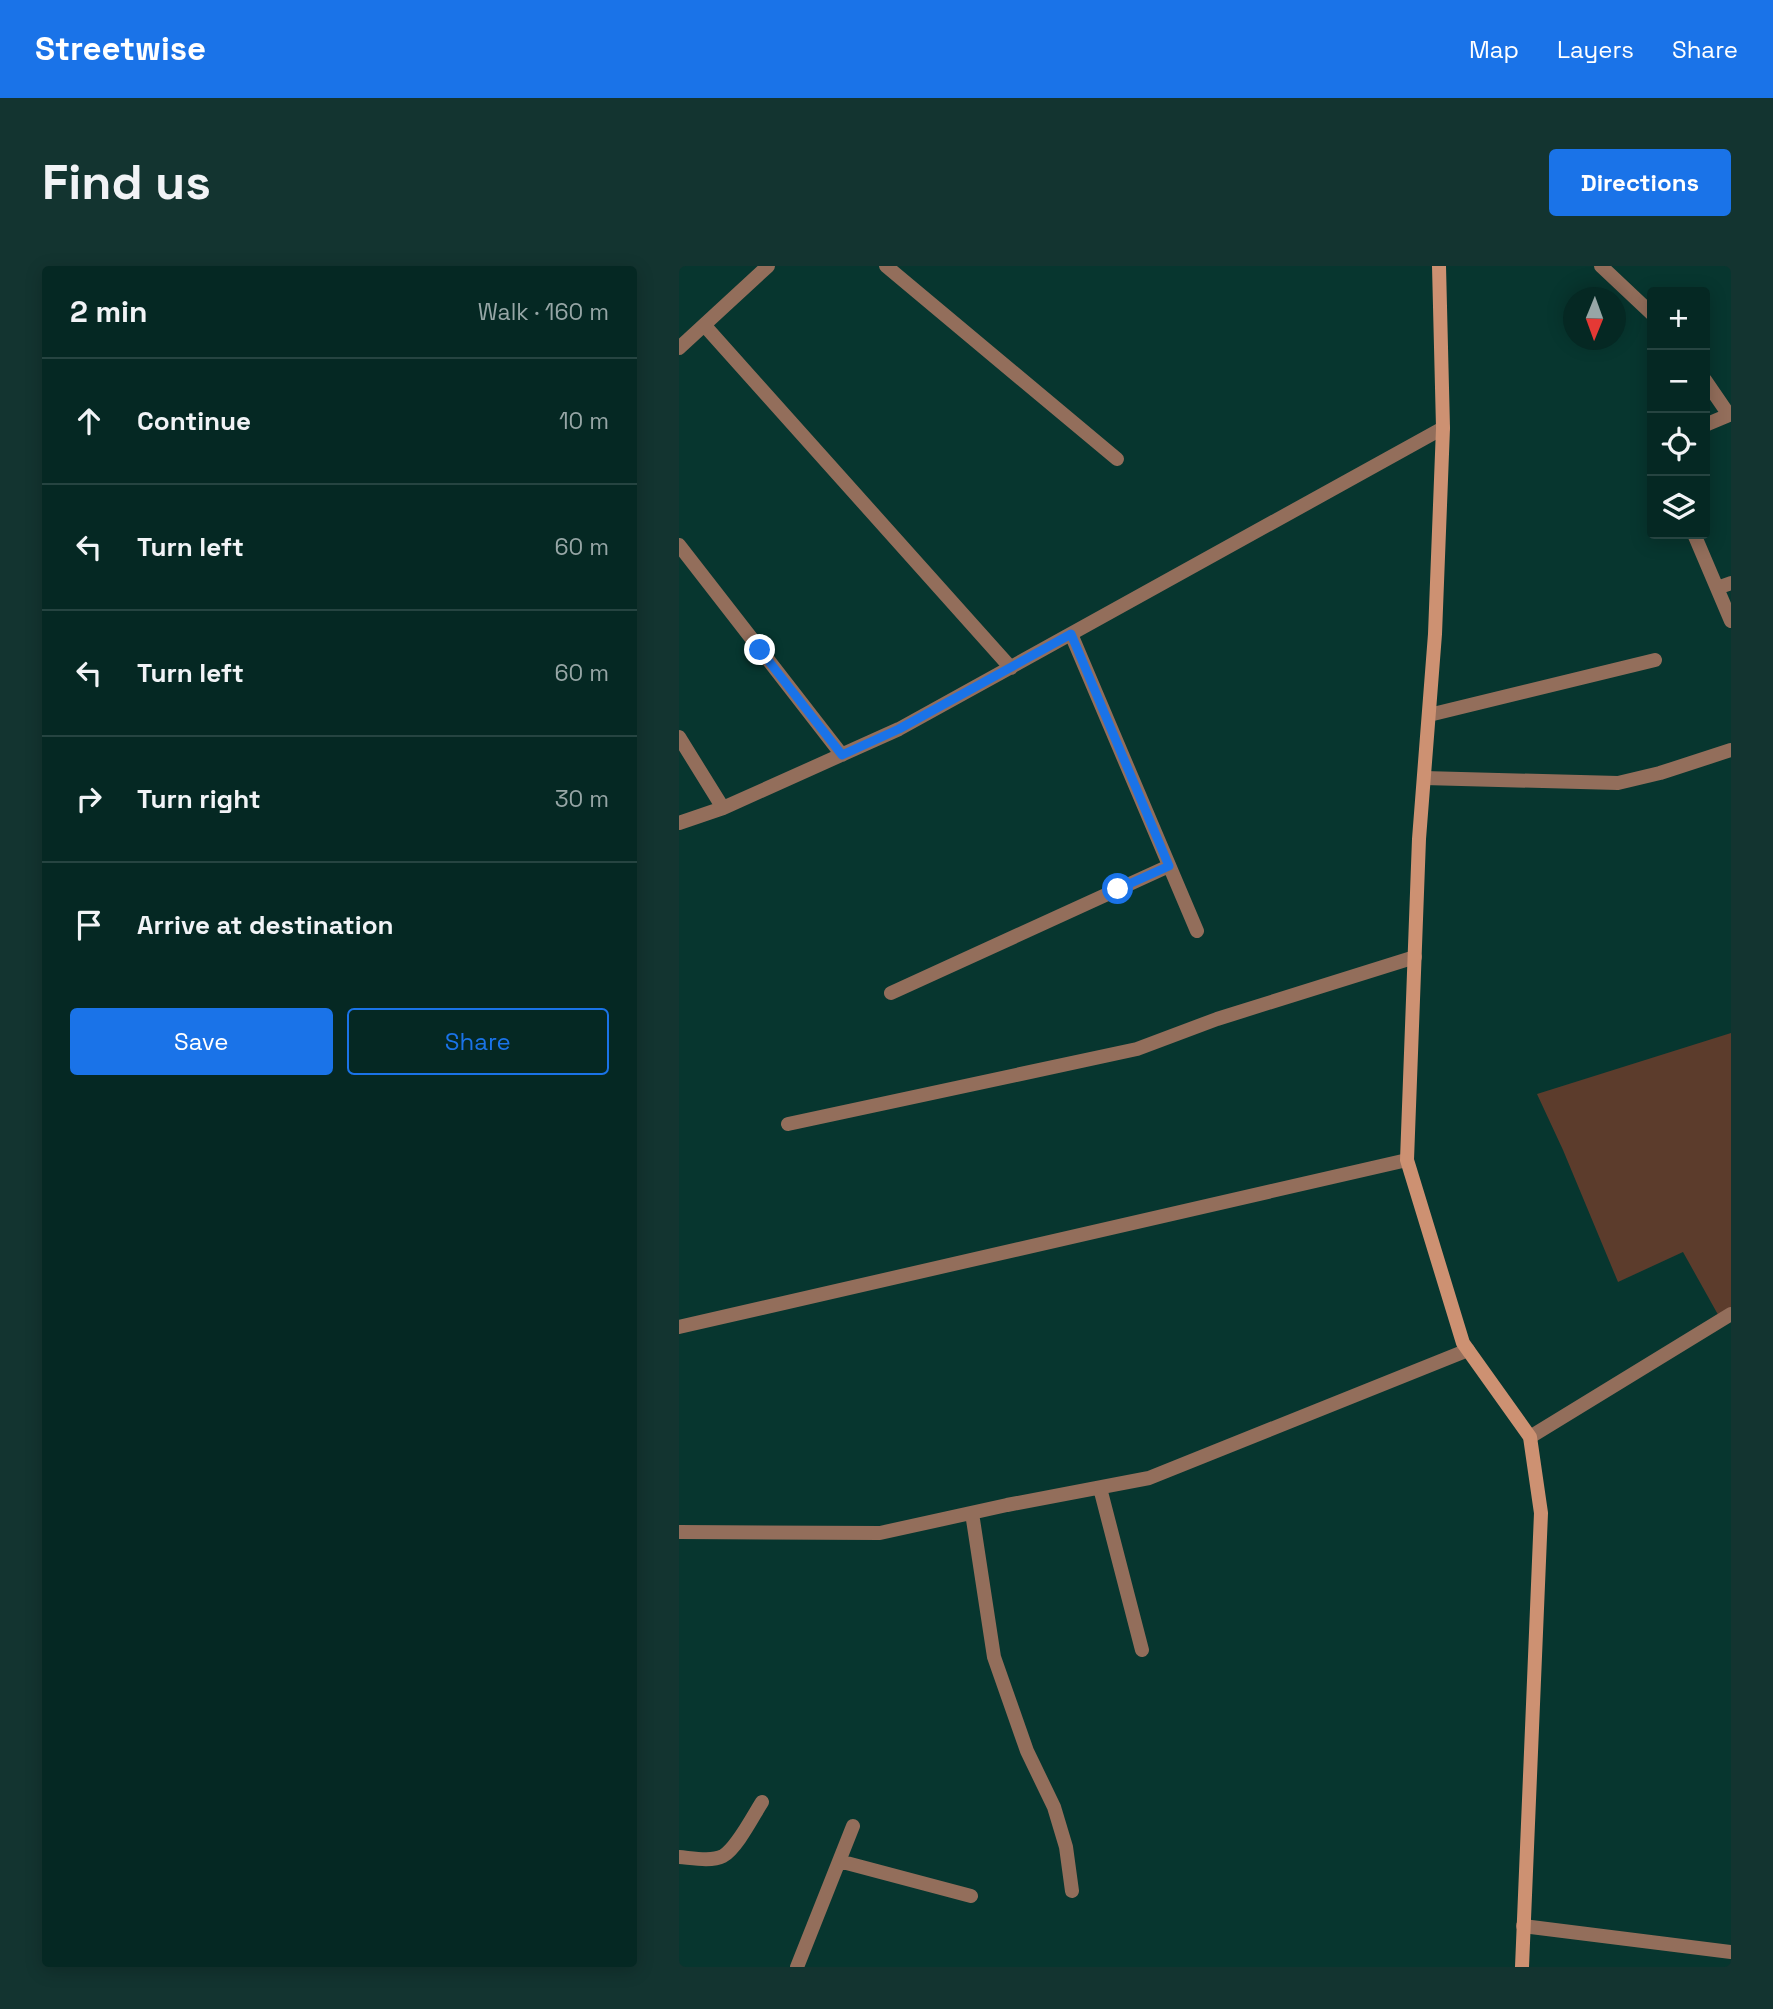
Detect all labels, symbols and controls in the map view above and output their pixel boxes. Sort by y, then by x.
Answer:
text: Streetwise [35,28,206,70]
text: Map [1469,34,1519,65]
text: Layers [1557,34,1634,65]
text: Share [1672,34,1738,65]
button: Directions [1549,149,1731,216]
text: Find us [42,151,211,213]
north arrow [1563,287,1626,350]
map controls [1647,287,1710,539]
button: + [1647,287,1710,350]
text: 2 min [70,292,148,331]
text: Walk · 160 m [478,297,609,327]
button: − [1647,350,1710,413]
icon: ahead [70,402,108,440]
text: Continue [137,404,251,438]
text: 10 m [559,406,609,436]
button: locate [1647,413,1710,476]
button: layers [1647,476,1710,539]
icon: left [70,528,108,566]
text: Turn left [137,530,244,564]
text: 60 m [554,532,609,562]
route end [744,634,775,665]
icon: left [70,654,108,692]
text: Turn left [137,656,244,690]
text: 60 m [554,658,609,688]
icon: right [70,780,108,818]
text: Turn right [137,782,261,816]
text: 30 m [555,784,609,814]
route start [1102,873,1133,904]
icon: arrive [70,906,108,944]
text: Arrive at destination [137,908,394,942]
button: Save [70,1008,333,1075]
button: Share [347,1008,609,1075]

